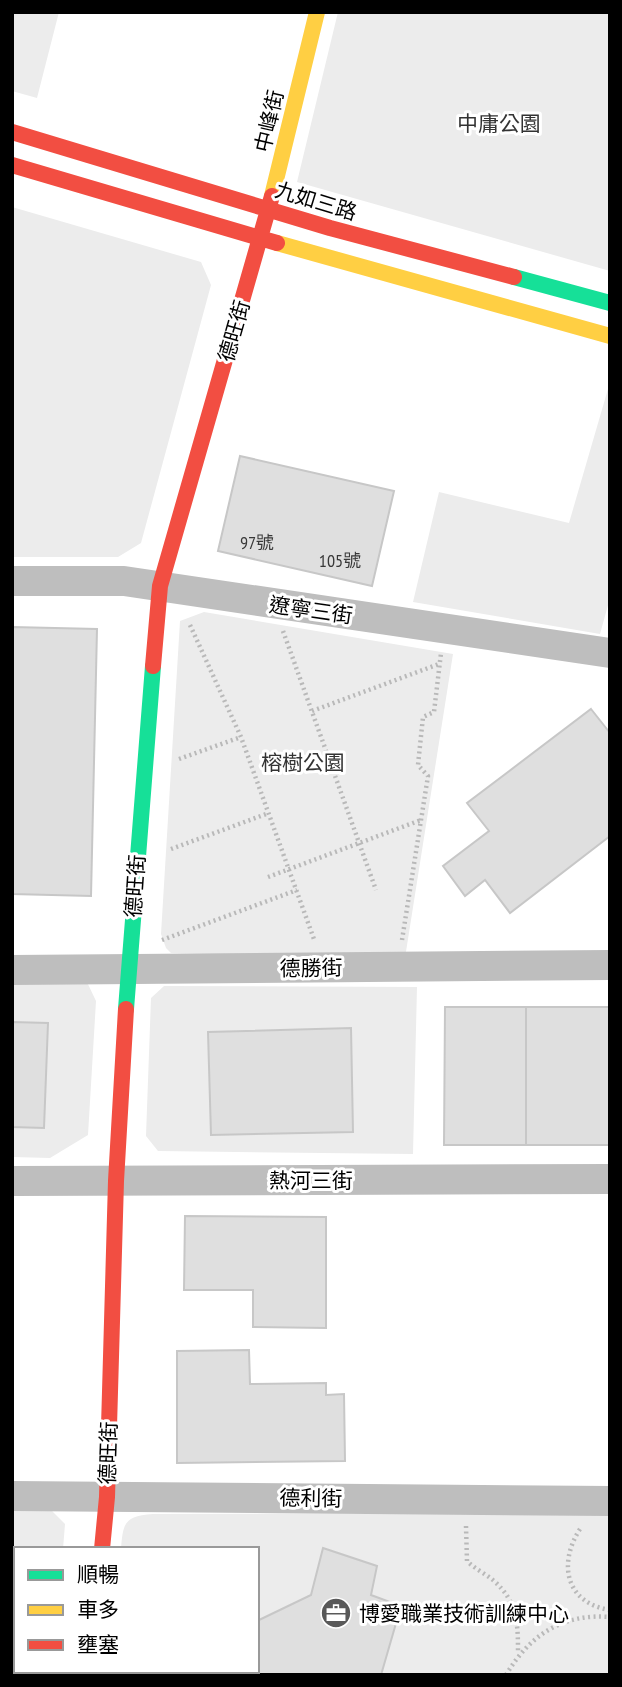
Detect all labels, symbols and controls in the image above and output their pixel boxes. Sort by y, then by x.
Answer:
street label: 中峰街 [249,87,289,155]
park label: 中庸公園 [457,110,541,137]
street label: 九如三路 [272,176,360,226]
street label: 德旺街 [212,297,256,365]
house number: 97號 [240,531,274,554]
house number: 105號 [319,549,361,572]
street label: 遼寧三街 [268,591,354,629]
park label: 榕樹公園 [261,749,345,776]
street label: 德旺街 [119,854,151,918]
street label: 德勝街 [279,954,343,982]
street label: 熱河三街 [269,1167,353,1194]
street label: 德旺街 [93,1421,123,1485]
street label: 德利街 [279,1484,343,1512]
legend [14,1547,259,1673]
text: 順暢 [77,1561,119,1588]
text: 車多 [77,1596,119,1623]
office icon: 博愛職業技術訓練中心 [319,1596,353,1630]
place label: 博愛職業技術訓練中心 [359,1600,569,1627]
text: 壅塞 [77,1631,119,1658]

